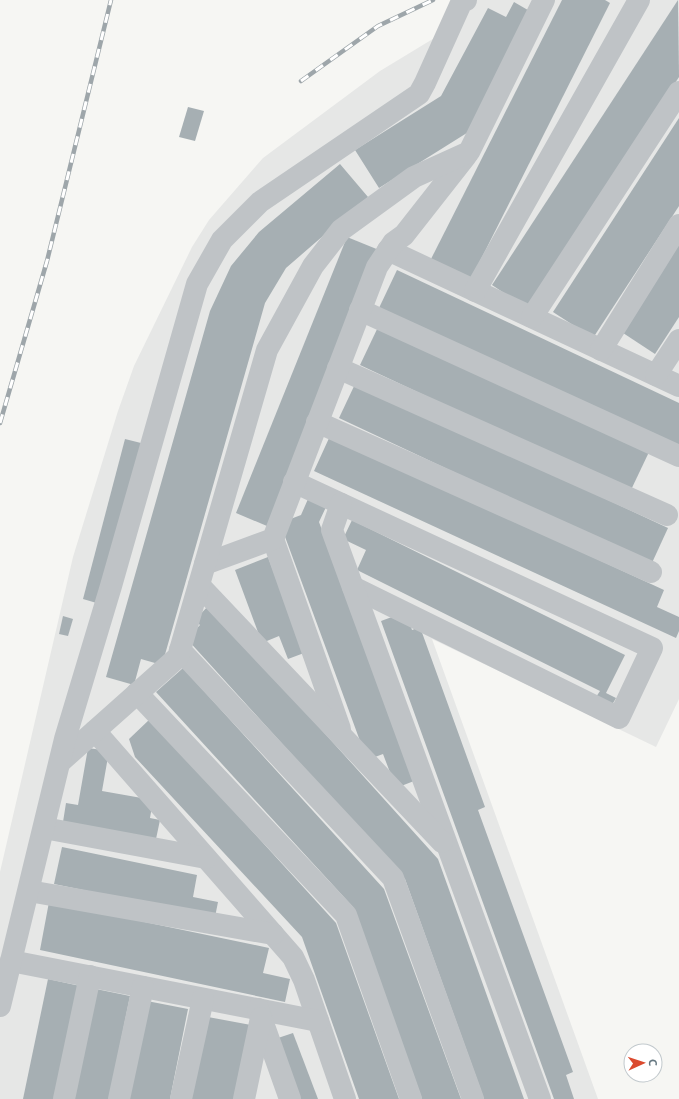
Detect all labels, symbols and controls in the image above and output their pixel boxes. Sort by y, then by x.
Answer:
north arrow [623,1043,663,1083]
text: С [646,1059,661,1066]

